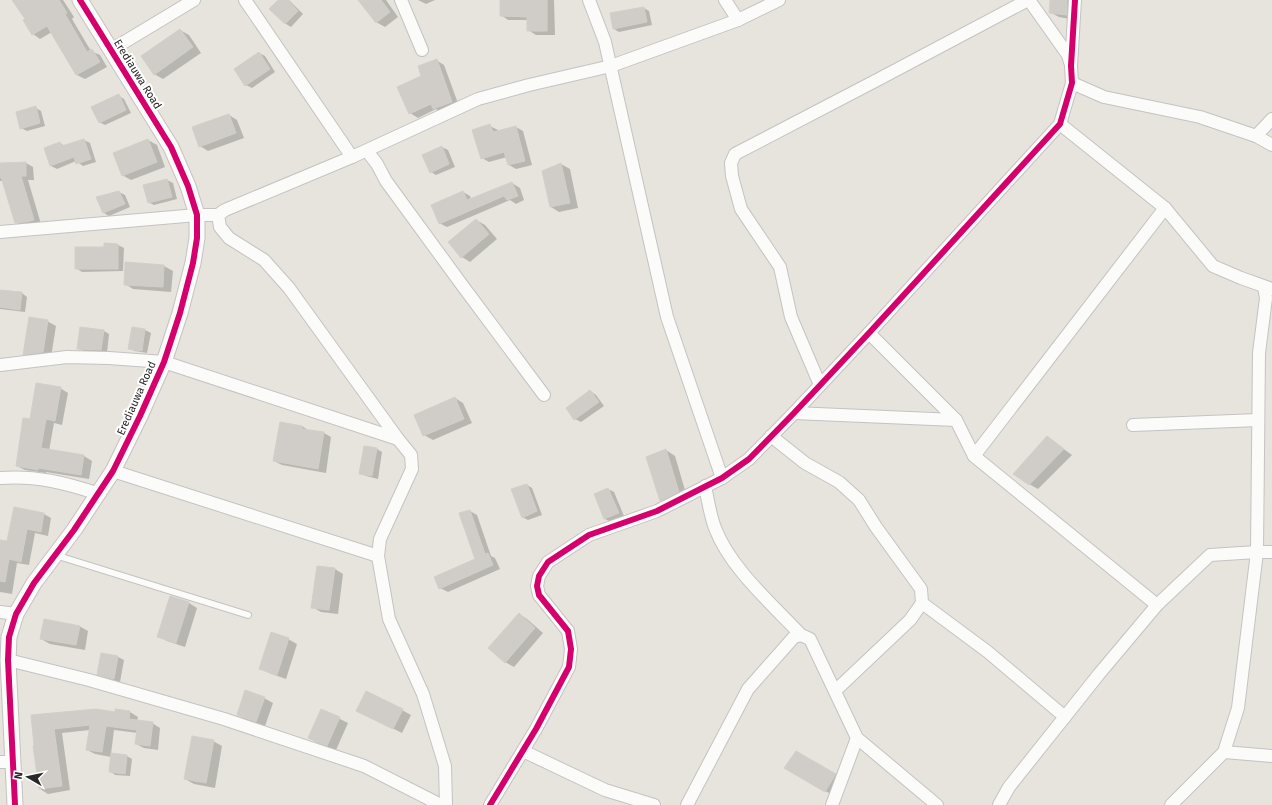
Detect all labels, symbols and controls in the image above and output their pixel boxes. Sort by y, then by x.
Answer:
street label: Erediauwa Road [111,37,164,112]
street label: Erediauwa Road [114,359,159,437]
north arrow [8,757,48,797]
text: N [12,771,26,780]

